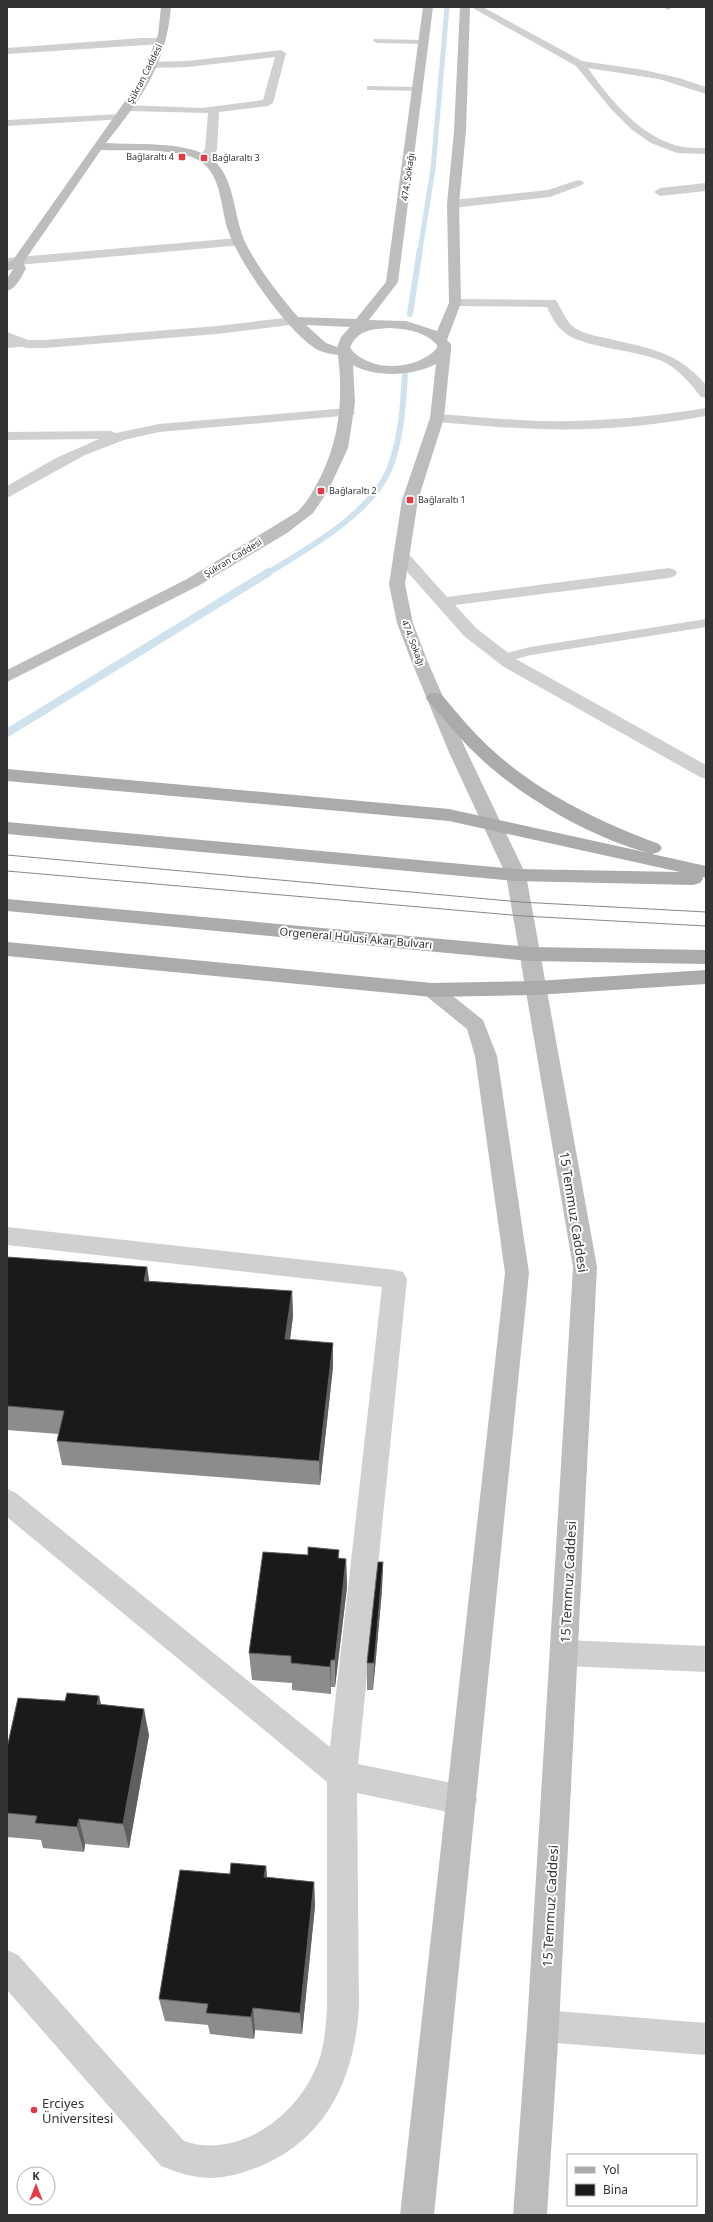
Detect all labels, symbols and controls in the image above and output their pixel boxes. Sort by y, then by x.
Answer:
street label: Şükran Caddesi [124,42,165,106]
place label: Bağlaraltı 4 [126,150,174,163]
place label: Bağlaraltı 3 [212,151,260,164]
marker: Bağlaraltı 4 [177,152,187,162]
street label: 474. Sokağı [398,152,417,202]
marker: Bağlaraltı 3 [199,153,209,163]
place label: Bağlaraltı 2 [329,484,377,497]
marker: Bağlaraltı 2 [316,486,326,496]
place label: Bağlaraltı 1 [418,493,466,506]
marker: Bağlaraltı 1 [405,495,415,505]
street label: Şükran Caddesi [201,535,264,580]
street label: 474. Sokağı [399,618,428,668]
street label: Orgeneral Hulusi Akar Bulvarı [279,923,433,952]
street label: 15 Temmuz Caddesi [556,1150,592,1274]
street label: 15 Temmuz Caddesi [556,1521,580,1643]
street label: 15 Temmuz Caddesi [538,1845,562,1967]
place label: Erciyes Üniversitesi [42,2094,113,2127]
marker: Erciyes Üniversitesi [29,2105,39,2115]
legend [567,2154,697,2206]
text: Yol [603,2161,620,2178]
north arrow [16,2166,56,2206]
text: K [32,2168,40,2183]
text: Bina [603,2181,628,2198]

